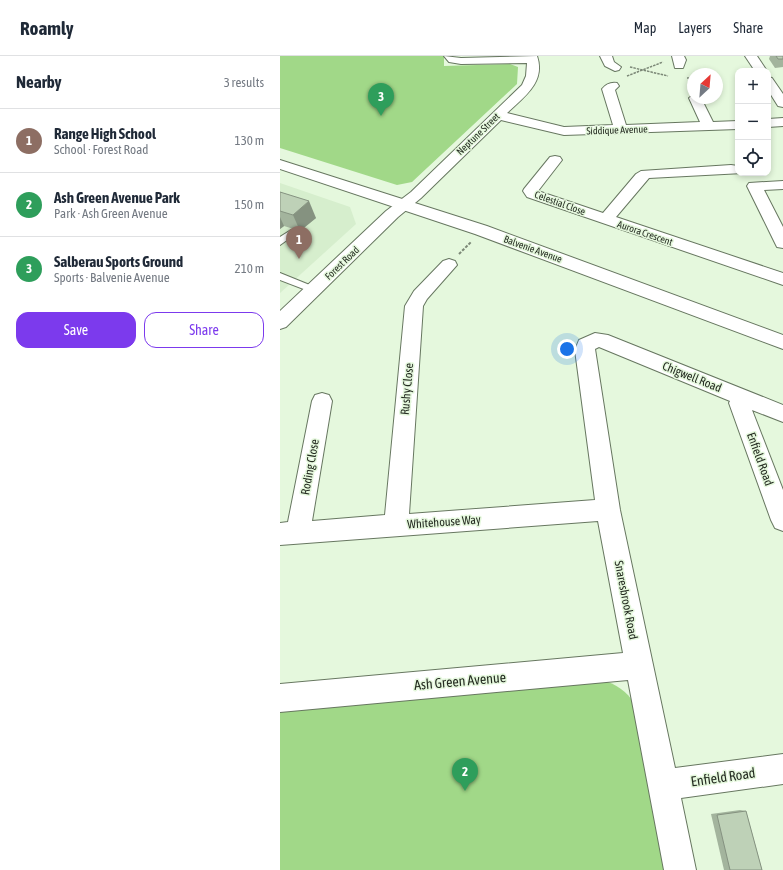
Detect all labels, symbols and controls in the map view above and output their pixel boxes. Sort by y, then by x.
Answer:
text: Roamly [20,17,74,39]
text: Map [634,20,656,36]
text: Layers [678,20,711,36]
text: Share [733,20,763,36]
north arrow [687,68,723,104]
map controls [735,68,771,176]
button: + [735,68,771,104]
text: Nearby [16,72,62,92]
text: 3 results [224,75,264,90]
pin: 3 [368,83,394,116]
button: − [735,104,771,140]
street label: Neptune Street [454,111,502,157]
street label: Siddique Avenue [586,123,648,137]
text: Range High School [54,125,156,142]
text: 1 [26,133,32,148]
text: 130 m [235,133,264,148]
button: locate [735,140,771,176]
text: School · Forest Road [54,142,148,157]
text: Ash Green Avenue Park [54,189,180,206]
street label: Celestial Close [533,189,587,217]
text: 2 [26,197,32,212]
text: 150 m [235,197,264,212]
text: Park · Ash Green Avenue [54,206,168,221]
street label: Aurora Crescent [616,218,674,248]
pin: 1 [286,226,312,259]
street label: Balvenie Avenue [502,233,564,265]
street label: Forest Road [323,244,361,282]
text: Salberau Sports Ground [54,253,183,270]
text: 3 [26,261,32,276]
text: 210 m [235,261,264,276]
text: Sports · Balvenie Avenue [54,270,170,285]
button: Save [16,312,136,348]
button: Share [144,312,264,348]
your location [557,339,577,359]
street label: Chigwell Road [660,359,724,395]
street label: Rushy Close [398,362,416,416]
street label: Enfield Road [744,430,776,488]
street label: Roding Close [298,438,322,496]
street label: Whitehouse Way [407,512,481,532]
street label: Snaresbrook Road [611,559,641,641]
street label: Ash Green Avenue [413,669,507,693]
pin: 2 [452,758,478,791]
street label: Enfield Road [690,765,756,789]

